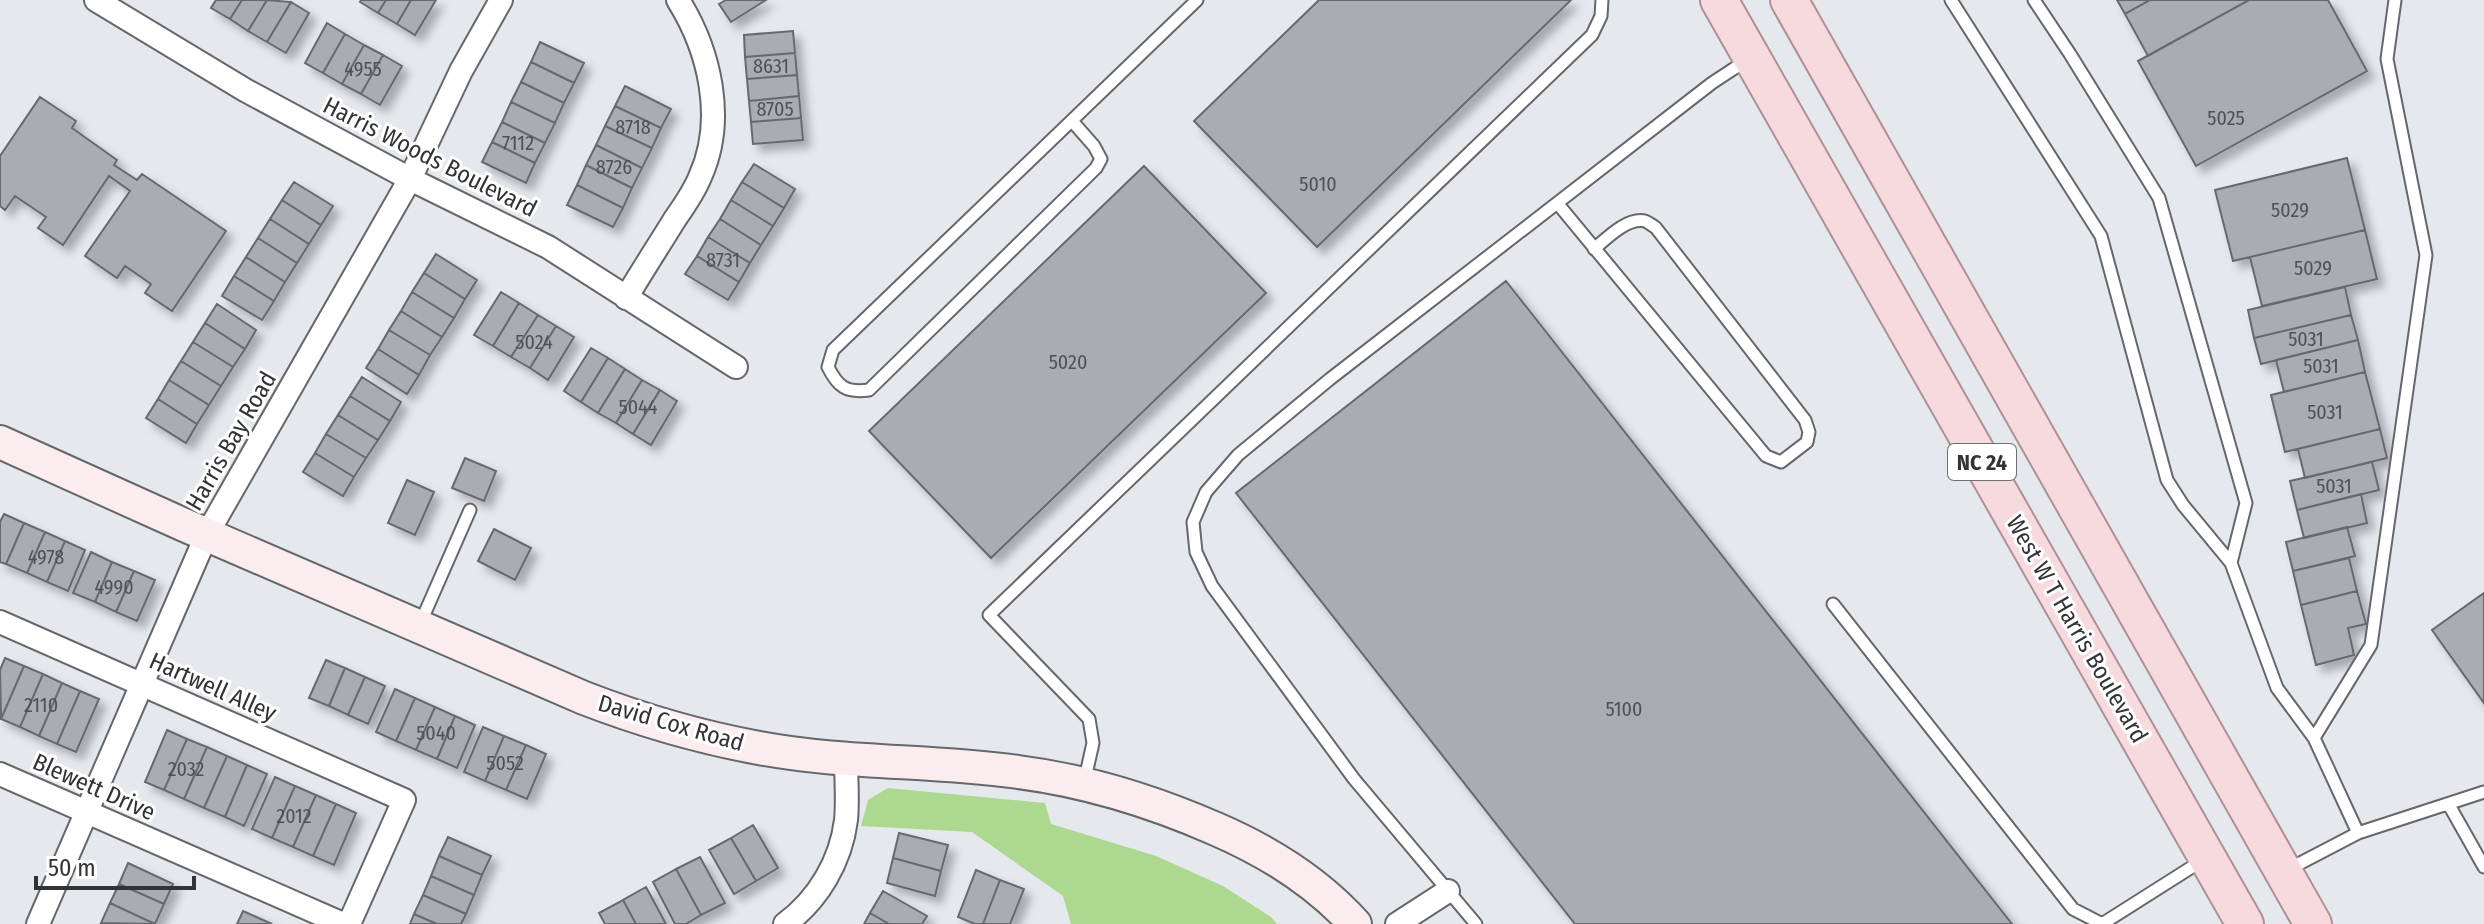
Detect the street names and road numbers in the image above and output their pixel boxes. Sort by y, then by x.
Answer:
street label: Harris Woods Boulevard [319,91,541,223]
street label: Harris Bay Road [180,367,282,515]
road number: NC 24 [1948,444,2016,480]
street label: West W T Harris Boulevard [2000,510,2154,748]
street label: Hartwell Alley [145,647,281,728]
street label: David Cox Road [595,689,747,757]
street label: Blewett Drive [29,748,159,826]

